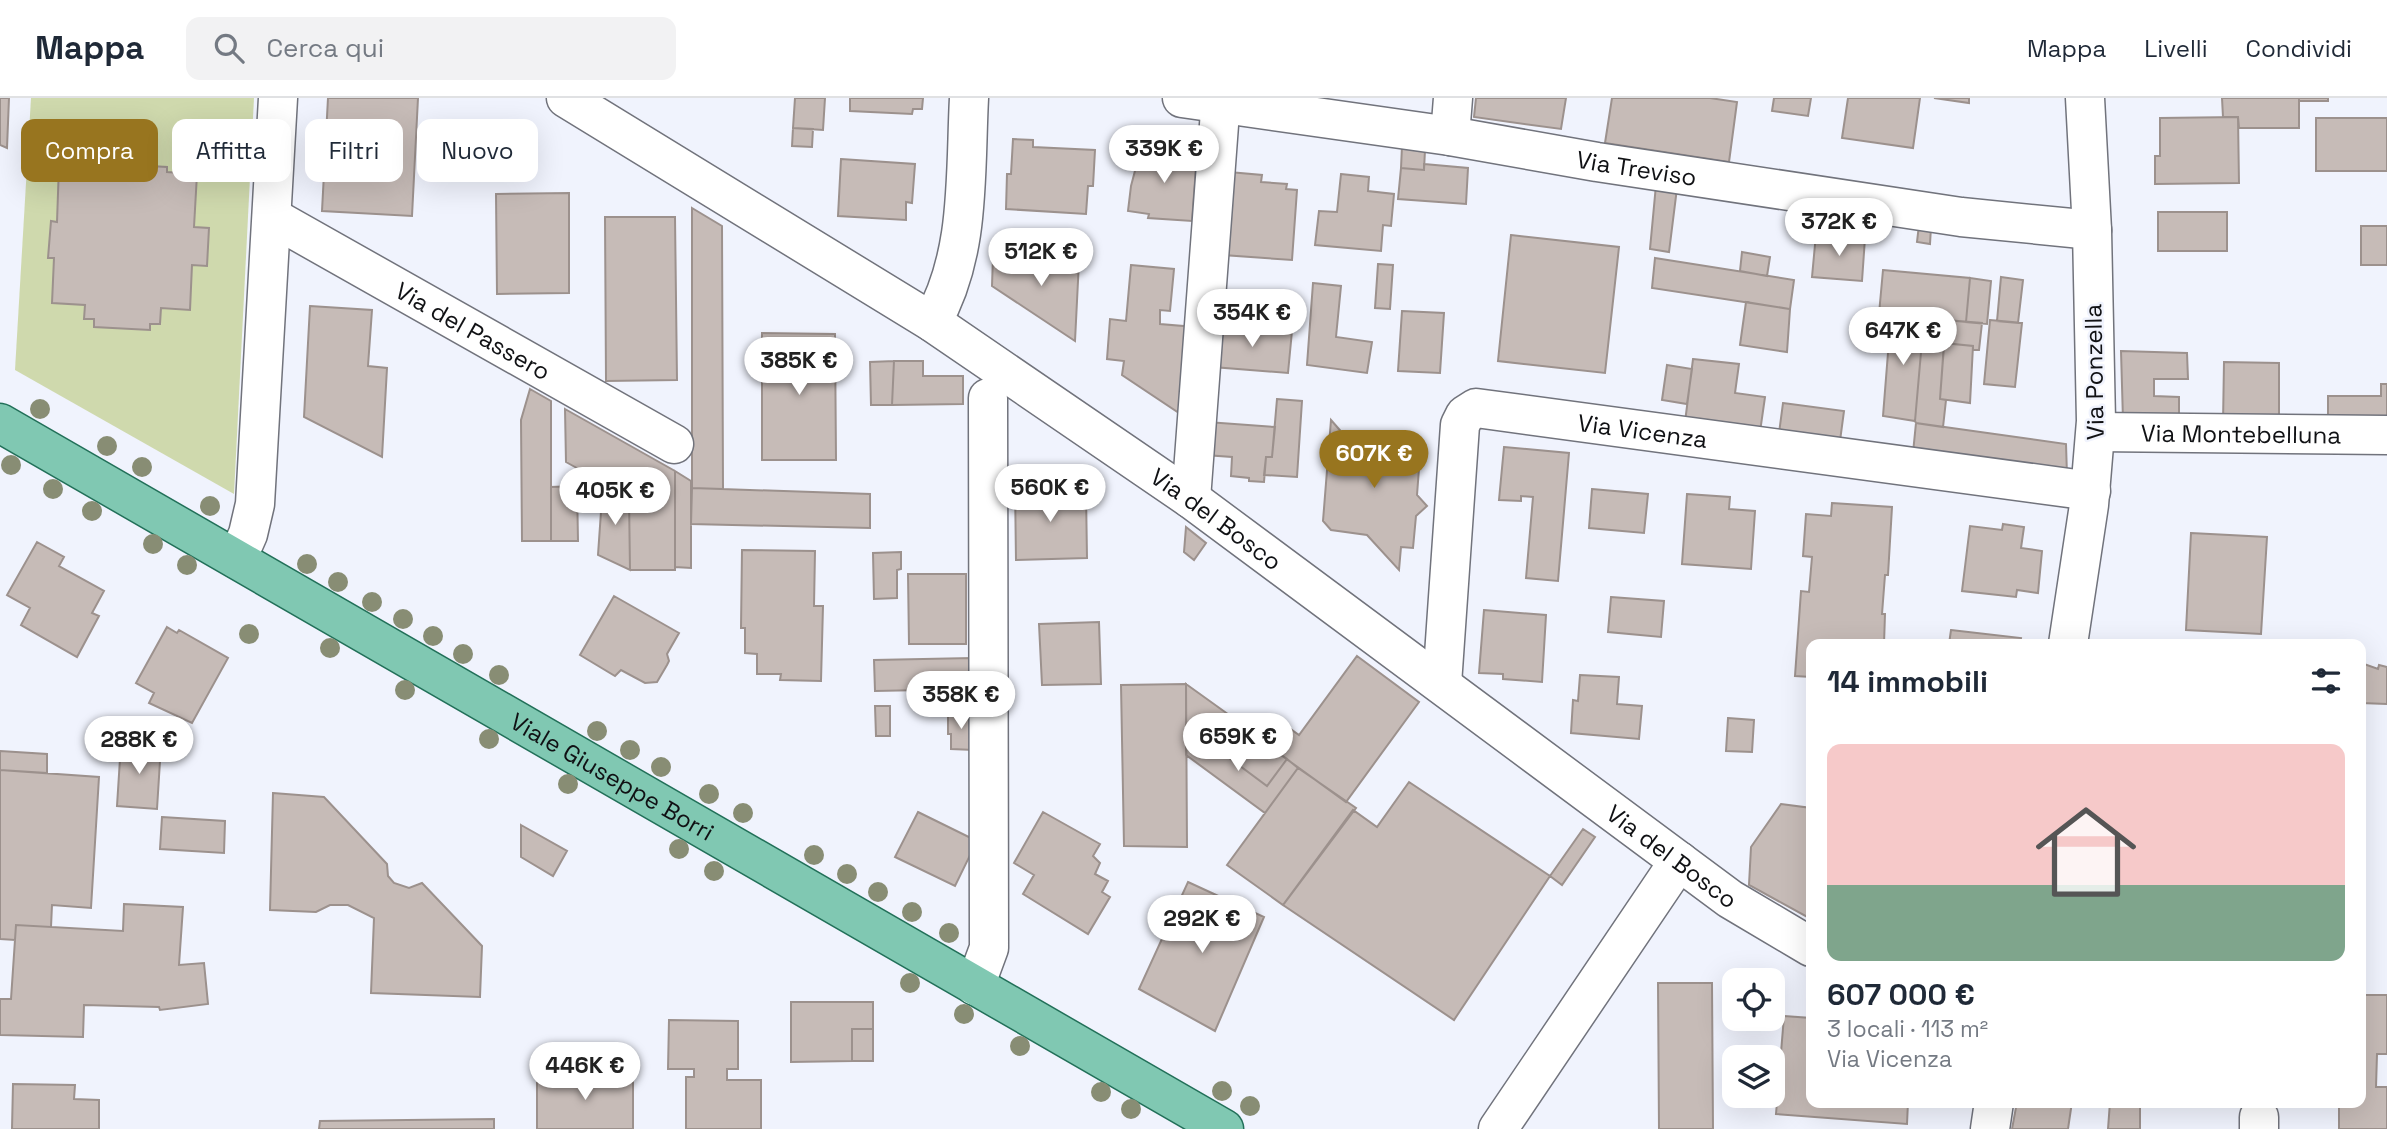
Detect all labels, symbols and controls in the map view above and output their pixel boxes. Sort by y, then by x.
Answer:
search box [186,17,676,80]
text: Mappa [35,27,144,69]
icon: search [210,29,248,67]
text: Cerca qui [266,31,384,65]
text: Mappa [2027,33,2106,64]
text: Livelli [2144,33,2208,64]
text: Condividi [2246,33,2352,64]
chip: Compra [21,119,158,182]
chip: Affitta [172,119,291,182]
chip: Filtri [305,119,403,182]
chip: Nuovo [417,119,538,182]
pin: 339K € [1107,126,1221,185]
text: 339K € [1125,133,1203,163]
street label: Via Treviso [1574,143,1699,192]
pin: 372K € [1782,198,1896,258]
text: 372K € [1801,206,1877,236]
pin: 512K € [984,228,1098,288]
text: 512K € [1004,236,1078,266]
street label: Via del Passero [390,274,556,387]
pin: 354K € [1195,289,1309,349]
text: 354K € [1213,297,1291,327]
street label: Via Ponzella [2077,303,2111,440]
pin: 647K € [1846,308,1960,367]
text: 647K € [1865,315,1941,345]
pin: 385K € [742,338,856,397]
text: 385K € [760,345,838,375]
street label: Via Vicenza [1576,406,1710,455]
street label: Via Montebelluna [2141,417,2341,450]
pin: 607K € [1317,430,1431,490]
text: 607K € [1335,438,1413,468]
street label: Via del Bosco [1145,461,1288,577]
pin: 560K € [993,464,1107,524]
pin: 405K € [558,468,672,527]
text: 560K € [1011,472,1089,502]
text: 405K € [575,475,655,505]
text: 14 immobili [1827,662,1988,701]
icon: filters [2307,662,2345,700]
pin: 358K € [904,672,1018,731]
text: 358K € [922,679,1000,709]
street label: Viale Giuseppe Borri [505,705,720,847]
pin: 659K € [1181,714,1295,773]
pin: 288K € [82,716,196,776]
text: 659K € [1199,721,1277,751]
text: 288K € [100,724,178,754]
icon: home [2023,789,2149,915]
street label: Via del Bosco [1601,797,1744,915]
pin: 292K € [1145,896,1259,955]
text: 292K € [1163,903,1241,933]
map controls [1722,968,1785,1108]
button: locate [1722,968,1785,1031]
text: 607 000 € [1827,975,1975,1014]
text: 3 locali · 113 m² [1827,1014,1988,1044]
pin: 446K € [528,1042,642,1102]
text: Via Vicenza [1827,1044,1952,1074]
button: layers [1722,1045,1785,1108]
text: 446K € [545,1050,625,1080]

